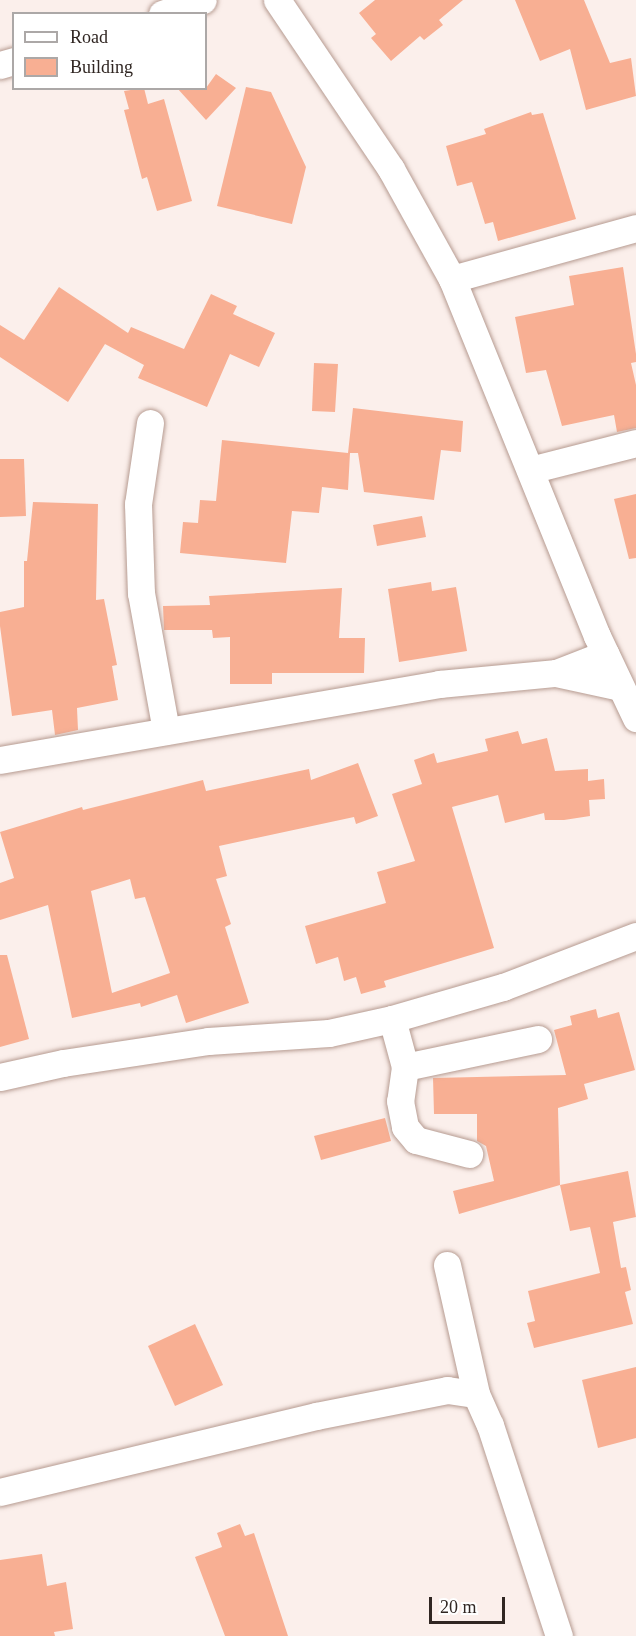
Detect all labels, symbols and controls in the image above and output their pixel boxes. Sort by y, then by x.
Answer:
legend [12,12,207,90]
text: Road [70,27,108,47]
text: Building [70,57,133,77]
scale bar [432,1585,508,1623]
text: 20 m [440,1597,477,1617]

